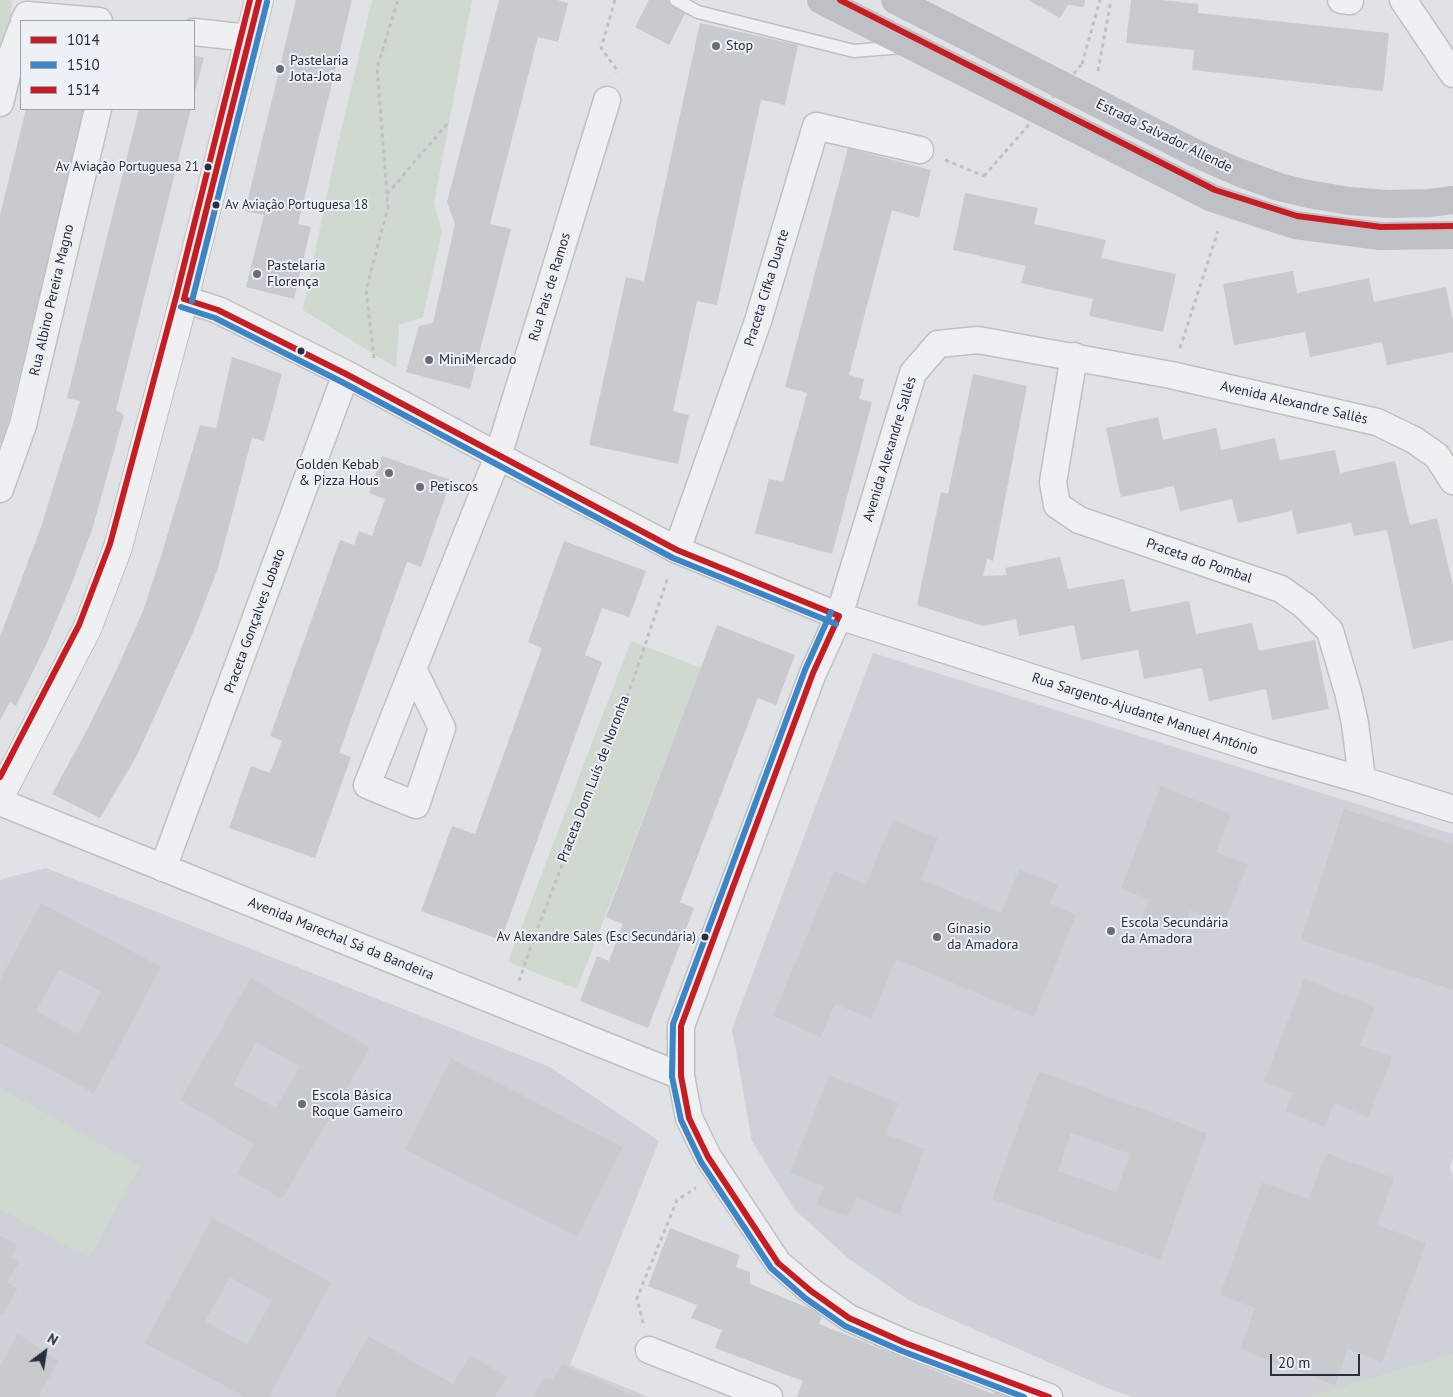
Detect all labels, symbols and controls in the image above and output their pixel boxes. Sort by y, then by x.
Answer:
legend [20,20,195,110]
text: 1014 [67,30,100,49]
place label: Stop [726,38,753,54]
marker: Stop [710,40,722,52]
place label: Pastelaria Jota-Jota [290,53,348,85]
text: 1510 [67,55,100,74]
marker: Pastelaria Jota-Jota [274,63,286,75]
text: 1514 [67,80,100,99]
street label: Estrada Salvador Allende [1093,96,1235,176]
place label: Av Aviação Portuguesa 21 [56,159,199,175]
marker: Av Aviação Portuguesa 21 [203,162,213,172]
place label: Av Aviação Portuguesa 18 [225,197,368,213]
marker: Av Aviação Portuguesa 18 [211,200,221,210]
street label: Rua Albino Pereira Magno [26,223,78,377]
street label: Praceta Cifka Duarte [741,227,793,349]
street label: Rua Pais de Ramos [526,231,574,343]
place label: Pastelaria Florença [267,258,325,290]
marker: Pastelaria Florença [251,268,263,280]
unlabelled marker [296,346,306,356]
place label: MiniMercado [439,352,516,368]
marker: MiniMercado [423,354,435,366]
street label: Avenida Alexandre Sallès [860,375,920,523]
street label: Avenida Alexandre Sallès [1219,378,1369,428]
place label: Golden Kebab & Pizza Hous [296,457,379,490]
marker: Golden Kebab & Pizza Hous [383,467,395,479]
place label: Petiscos [430,479,478,495]
marker: Petiscos [414,481,426,493]
street label: Praceta do Pombal [1144,535,1254,587]
street label: Praceta Gonçalves Lobato [221,546,289,696]
street label: Rua Sargento-Ajudante Manuel António [1030,669,1260,759]
street label: Praceta Dom Luís de Noronha [554,693,634,865]
street label: Avenida Marechal Sá da Bandeira [246,894,436,984]
place label: Escola Secundária da Amadora [1121,915,1229,948]
place label: Ginasio da Amadora [947,921,1018,954]
marker: Escola Secundária da Amadora [1105,925,1117,937]
place label: Av Alexandre Sales (Esc Secundária) [497,929,696,945]
marker: Ginasio da Amadora [931,931,943,943]
marker: Av Alexandre Sales (Esc Secundária) [700,932,710,942]
place label: Escola Básica Roque Gameiro [312,1088,403,1120]
marker: Escola Básica Roque Gameiro [296,1098,308,1110]
north arrow [20,1327,70,1377]
text: N [44,1329,61,1349]
scale bar [1273,1344,1363,1376]
text: 20 m [1278,1353,1311,1372]

